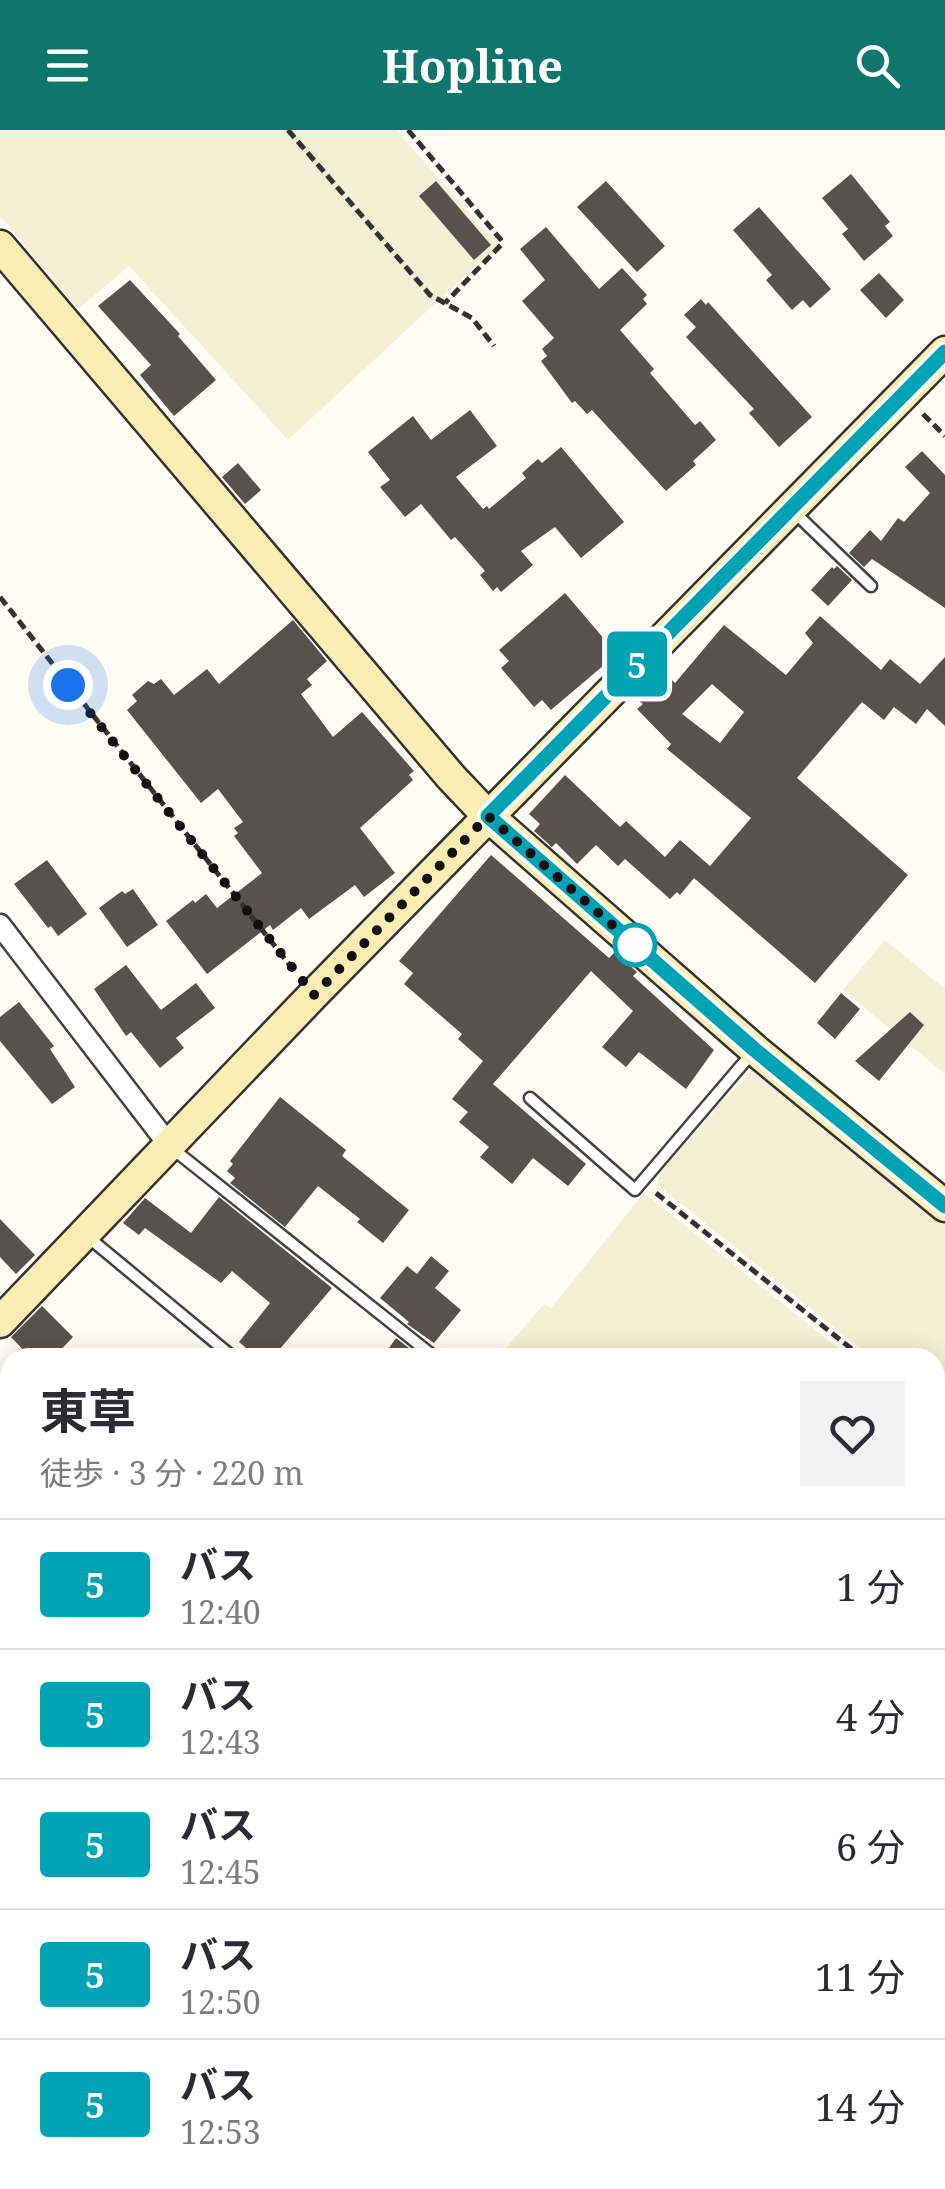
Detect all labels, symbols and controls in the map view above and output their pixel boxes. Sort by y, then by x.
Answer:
text: Hopline [382,35,563,96]
icon: menu [40,38,95,93]
icon: search [850,38,905,93]
line badge: 5 [604,632,670,696]
text: 5 [627,641,647,688]
your location [43,660,93,710]
unlabelled marker [614,924,656,966]
text: 東草 [40,1378,136,1443]
button: heart [800,1381,905,1486]
text: 徒歩 · 3 分 · 220 m [40,1451,304,1494]
text: バス [180,1538,256,1590]
text: 1 分 [836,1560,905,1612]
text: 5 [85,1561,105,1608]
text: 12:40 [180,1590,261,1633]
text: バス [180,1668,256,1720]
text: 4 分 [836,1690,905,1742]
text: 5 [85,1691,105,1738]
text: 12:43 [180,1720,261,1763]
text: バス [180,1798,256,1850]
text: 6 分 [836,1820,905,1872]
text: 5 [85,1821,105,1868]
text: 12:45 [180,1850,261,1893]
text: バス [180,1928,256,1980]
text: 11 分 [815,1950,905,2002]
text: 5 [85,1951,105,1998]
text: 12:50 [180,1980,261,2023]
text: バス [180,2058,256,2110]
text: 14 分 [815,2080,905,2132]
text: 5 [85,2081,105,2128]
text: 12:53 [180,2110,261,2153]

